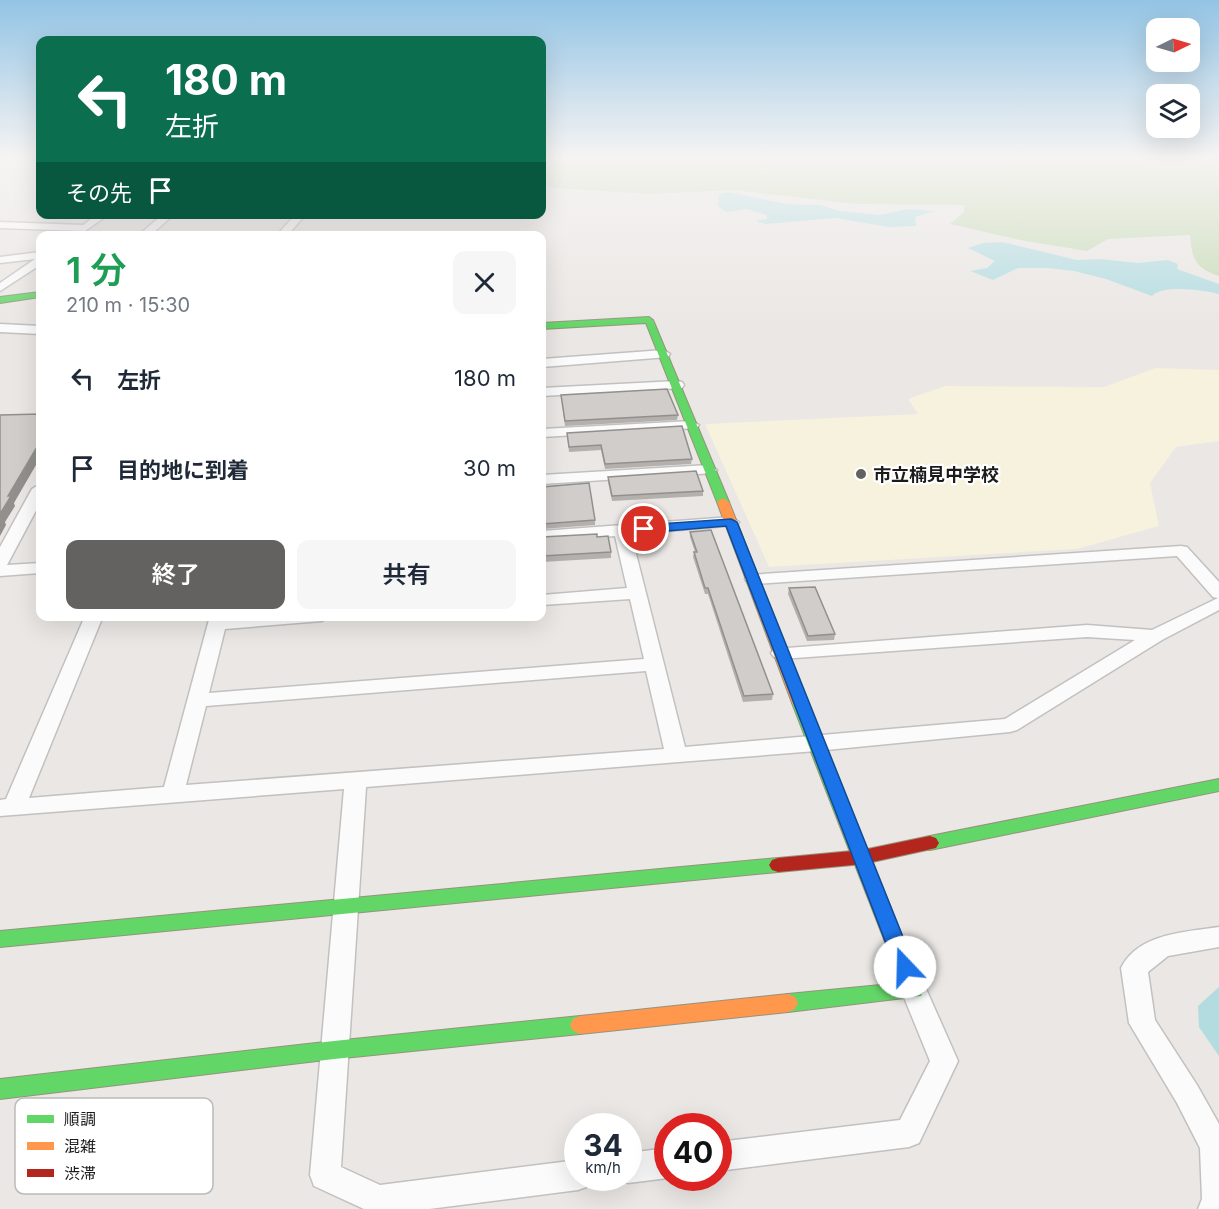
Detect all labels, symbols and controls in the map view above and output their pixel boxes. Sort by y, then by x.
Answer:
north arrow [1146,18,1200,72]
map controls [1146,18,1200,138]
text: 180 m [165,54,287,105]
icon: left [66,60,144,138]
button: layers [1146,84,1200,138]
text: 左折 [165,110,219,143]
icon: arrive [144,174,177,207]
text: その先 [66,180,132,206]
text: 1 分 [66,248,126,292]
button: close [453,251,516,314]
text: 210 m · 15:30 [66,293,190,317]
icon: left [66,362,99,395]
text: 180 m [454,365,516,391]
text: 左折 [117,367,161,393]
icon: arrive [66,452,99,485]
text: 30 m [463,455,516,481]
text: 目的地に到着 [117,457,249,483]
place label: 市立楠見中学校 [873,464,999,485]
marker: 市立楠見中学校 [854,467,868,481]
pin [618,503,669,554]
icon: arrive [627,512,660,545]
button: 終了 [66,540,285,609]
button: 共有 [297,540,516,609]
position arrow [873,935,937,999]
legend [15,1098,213,1194]
text: 順調 [64,1109,96,1129]
speed limit sign: 40 [654,1113,732,1191]
text: 34 [583,1127,623,1163]
text: 混雑 [64,1136,96,1156]
text: km/h [585,1158,621,1177]
text: 渋滞 [64,1163,96,1183]

